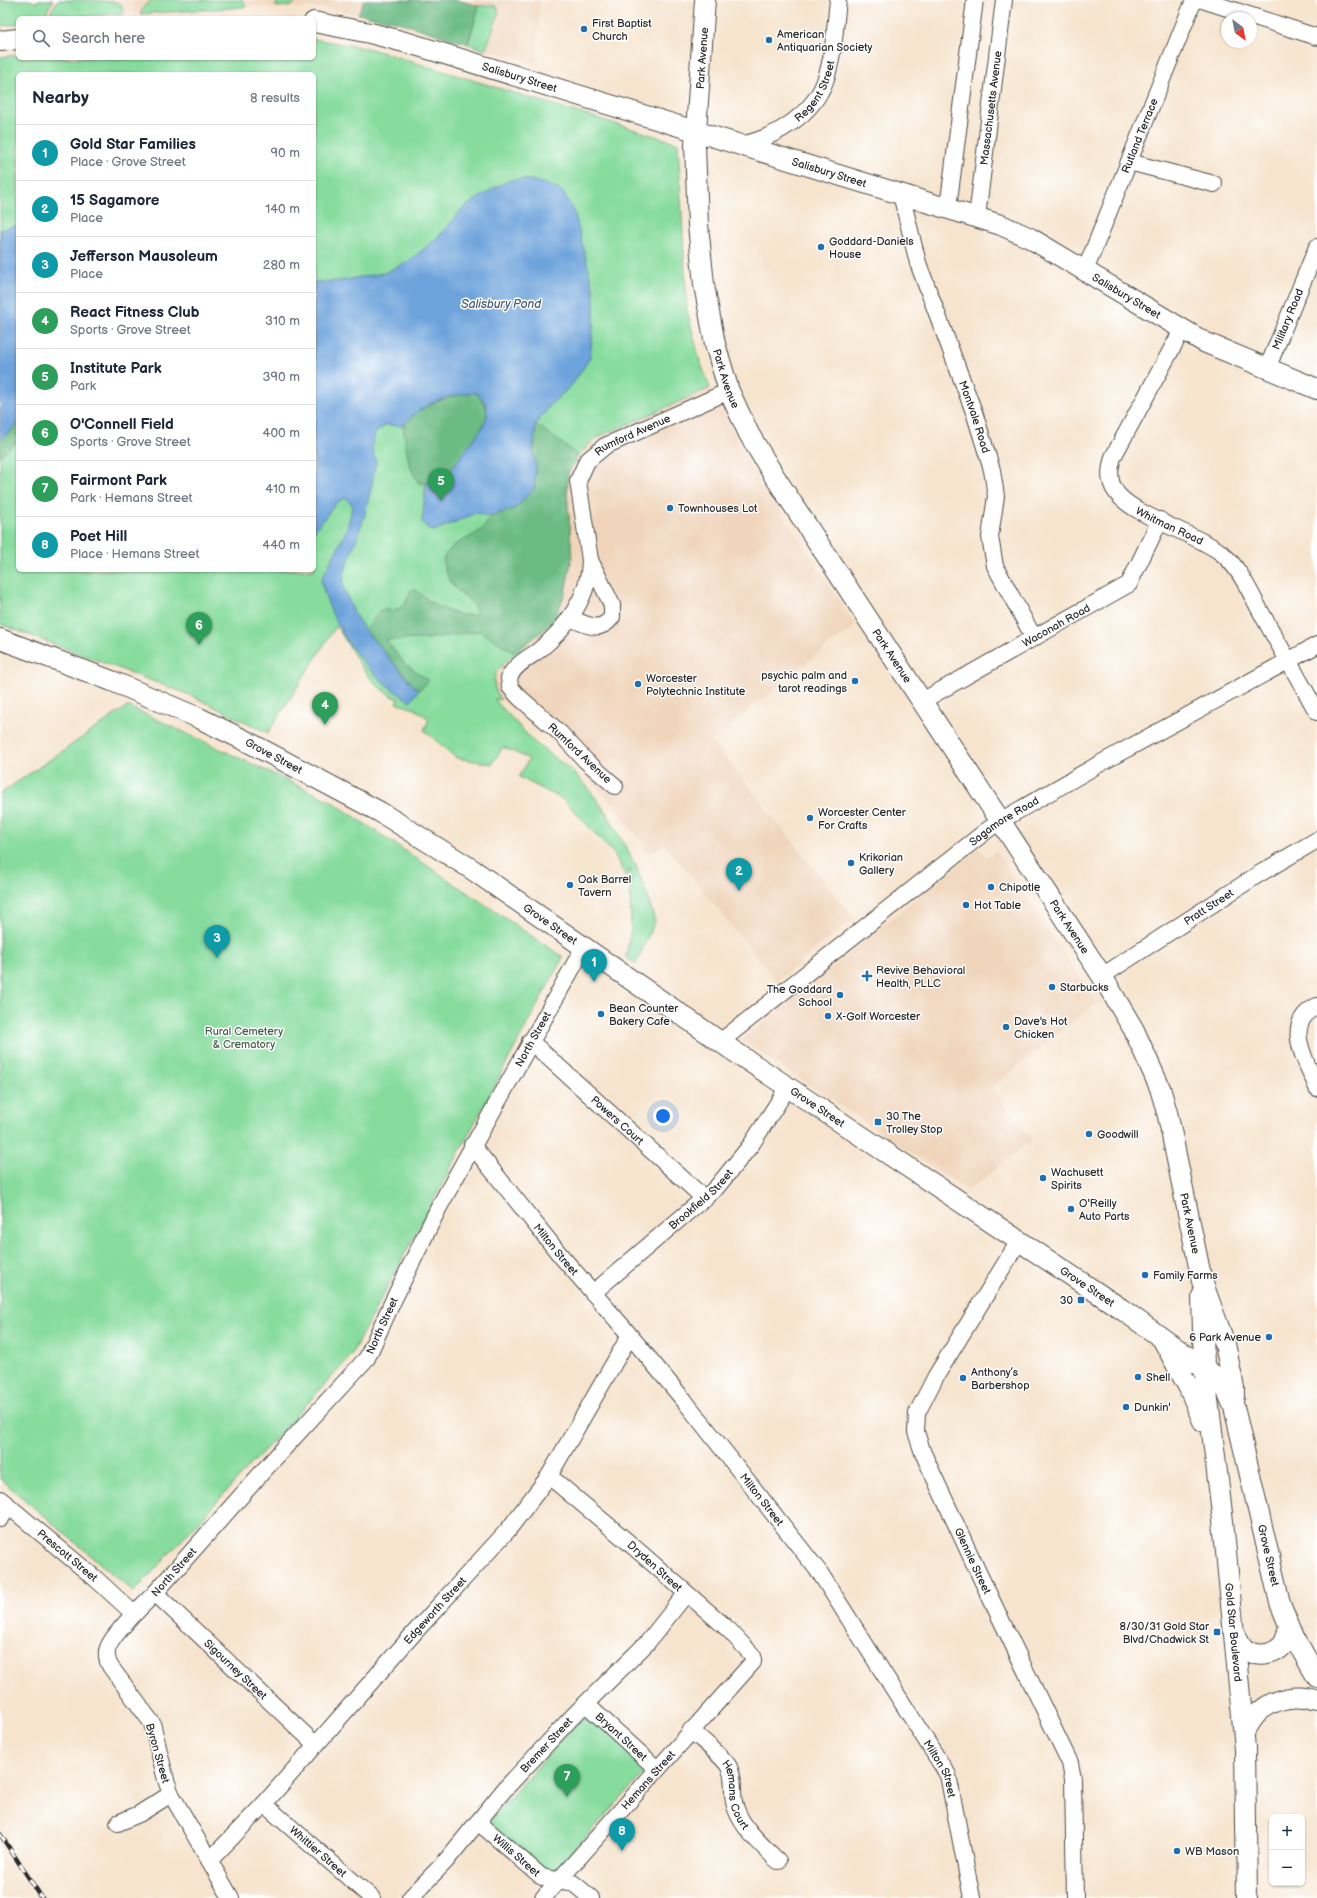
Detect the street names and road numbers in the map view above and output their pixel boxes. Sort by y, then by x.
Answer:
street label: Park Avenue [694,26,711,89]
street label: Massachusetts Avenue [978,50,1005,166]
street label: Regent Street [792,59,838,125]
street label: Salisbury Street [480,60,559,95]
street label: Rutland Terrace [1119,96,1161,175]
street label: Salisbury Street [790,155,869,190]
street label: Salisbury Street [1090,271,1163,322]
street label: Military Road [1270,287,1306,352]
street label: Park Avenue [710,347,742,411]
street label: Montvale Road [956,379,992,455]
street label: Rumford Avenue [592,412,673,459]
street label: Whitman Road [1133,504,1205,548]
street label: Waconah Road [1020,601,1093,650]
street label: Park Avenue [869,626,914,686]
street label: Rumford Avenue [545,721,615,787]
street label: Grove Street [243,736,305,777]
street label: Sagamore Road [967,794,1041,849]
street label: Pratt Street [1181,886,1237,928]
street label: Park Avenue [1047,897,1092,957]
street label: Grove Street [521,901,580,948]
street label: North Street [513,1009,554,1069]
street label: Grove Street [788,1085,848,1131]
street label: Powers Court [588,1093,647,1148]
street label: Brookfield Street [666,1166,736,1232]
street label: Park Avenue [1177,1192,1202,1256]
street label: Milton Street [531,1221,581,1279]
street label: Grove Street [1057,1264,1117,1310]
street label: North Street [364,1295,401,1356]
street label: Milton Street [737,1471,787,1529]
street label: Grove Street [1255,1523,1282,1588]
street label: Glennie Street [951,1526,994,1597]
street label: Prescott Street [35,1527,101,1585]
street label: Dryden Street [625,1538,685,1595]
street label: North Street [149,1545,200,1599]
street label: Edgeworth Street [401,1574,469,1647]
street label: Gold Star Boulevard [1222,1582,1245,1682]
street label: Sigourney Street [201,1637,270,1703]
street label: Bryant Street [592,1710,650,1764]
street label: Bremer Street [518,1715,576,1775]
street label: Byron Street [143,1722,172,1785]
street label: Milton Street [920,1738,958,1799]
street label: Hemans Street [619,1748,678,1812]
street label: Hemans Court [719,1758,752,1833]
street label: Whittier Street [287,1823,350,1880]
street label: Willis Street [490,1832,543,1880]

